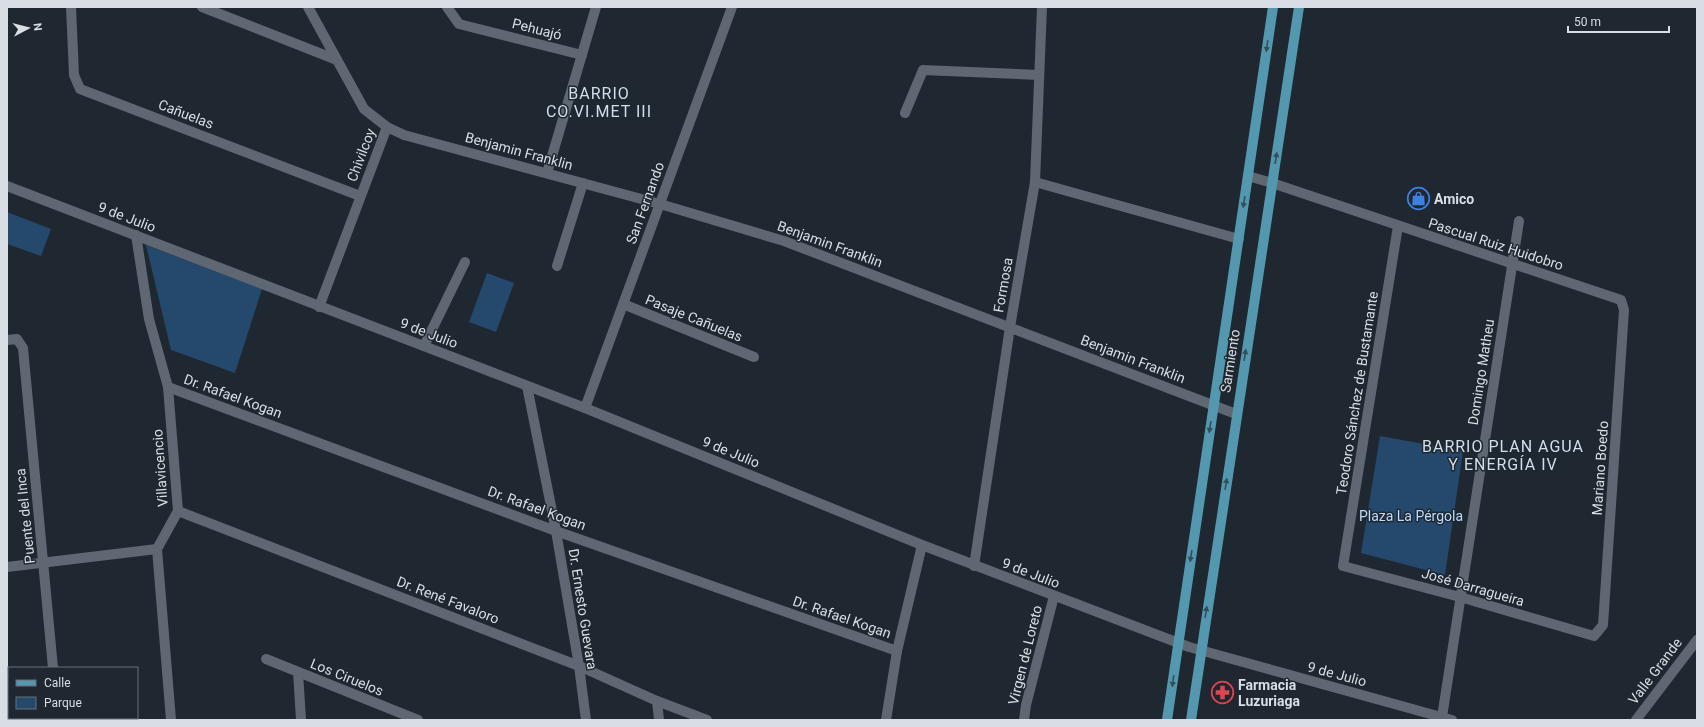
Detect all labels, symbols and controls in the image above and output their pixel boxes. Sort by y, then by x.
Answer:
north arrow [8,8,48,48]
scale bar [1568,8,1669,34]
street label: Pehuajó [511,15,563,43]
text: 50 m [1574,15,1601,29]
text: N [31,22,44,32]
one-way arrow [1264,39,1270,52]
district label: BARRIO CO.VI.MET III [546,84,652,121]
street label: Cañuelas [156,96,216,132]
street label: Chivilcoy [344,126,379,184]
street label: Benjamin Franklin [463,129,575,173]
one-way arrow [1273,152,1279,164]
street label: San Fernando [623,160,667,246]
shop icon: Amico [1406,186,1432,212]
place label: Amico [1434,191,1474,207]
one-way arrow [1241,196,1247,208]
street label: 9 de Julio [96,199,158,235]
street label: Pascual Ruiz Huidobro [1427,215,1565,273]
street label: Benjamin Franklin [775,218,885,270]
street label: Formosa [990,256,1016,314]
street label: Teodoro Sánchez de Bustamante [1333,290,1381,496]
street label: Pasaje Cañuelas [643,291,745,345]
street label: 9 de Julio [398,315,460,351]
street label: Domingo Matheu [1465,318,1497,426]
street label: Sarmiento [1217,328,1243,394]
street label: Benjamin Franklin [1078,332,1188,386]
one-way arrow [1242,349,1248,361]
street label: Dr. Rafael Kogan [182,371,284,421]
street label: Mariano Boedo [1589,420,1611,516]
one-way arrow [1207,421,1213,433]
street label: Villavicencio [149,429,171,507]
street label: 9 de Julio [700,433,762,471]
district label: BARRIO PLAN AGUA Y ENERGÍA IV [1422,437,1584,474]
street label: Puente del Inca [12,467,38,565]
one-way arrow [1223,478,1229,490]
street label: Dr. Rafael Kogan [486,483,588,533]
park label: Plaza La Pérgola [1359,508,1463,524]
street label: Dr. Ernesto Guevara [566,547,600,671]
one-way arrow [1188,550,1194,562]
street label: 9 de Julio [1000,555,1062,591]
street label: José Darragueira [1420,565,1526,609]
street label: Dr. René Favaloro [395,573,501,627]
street label: Dr. Rafael Kogan [791,593,893,641]
street label: Virgen de Loreto [1005,603,1045,707]
one-way arrow [1203,606,1209,618]
street label: Valle Grande [1625,635,1685,707]
street label: Los Ciruelos [308,655,386,699]
street label: 9 de Julio [1306,658,1368,690]
legend [8,667,138,719]
one-way arrow [1170,675,1176,687]
text: Calle [44,676,71,690]
place label: Farmacia Luzuriaga [1238,677,1301,709]
pharmacy icon: Farmacia Luzuriaga [1209,680,1235,706]
text: Parque [44,696,82,710]

